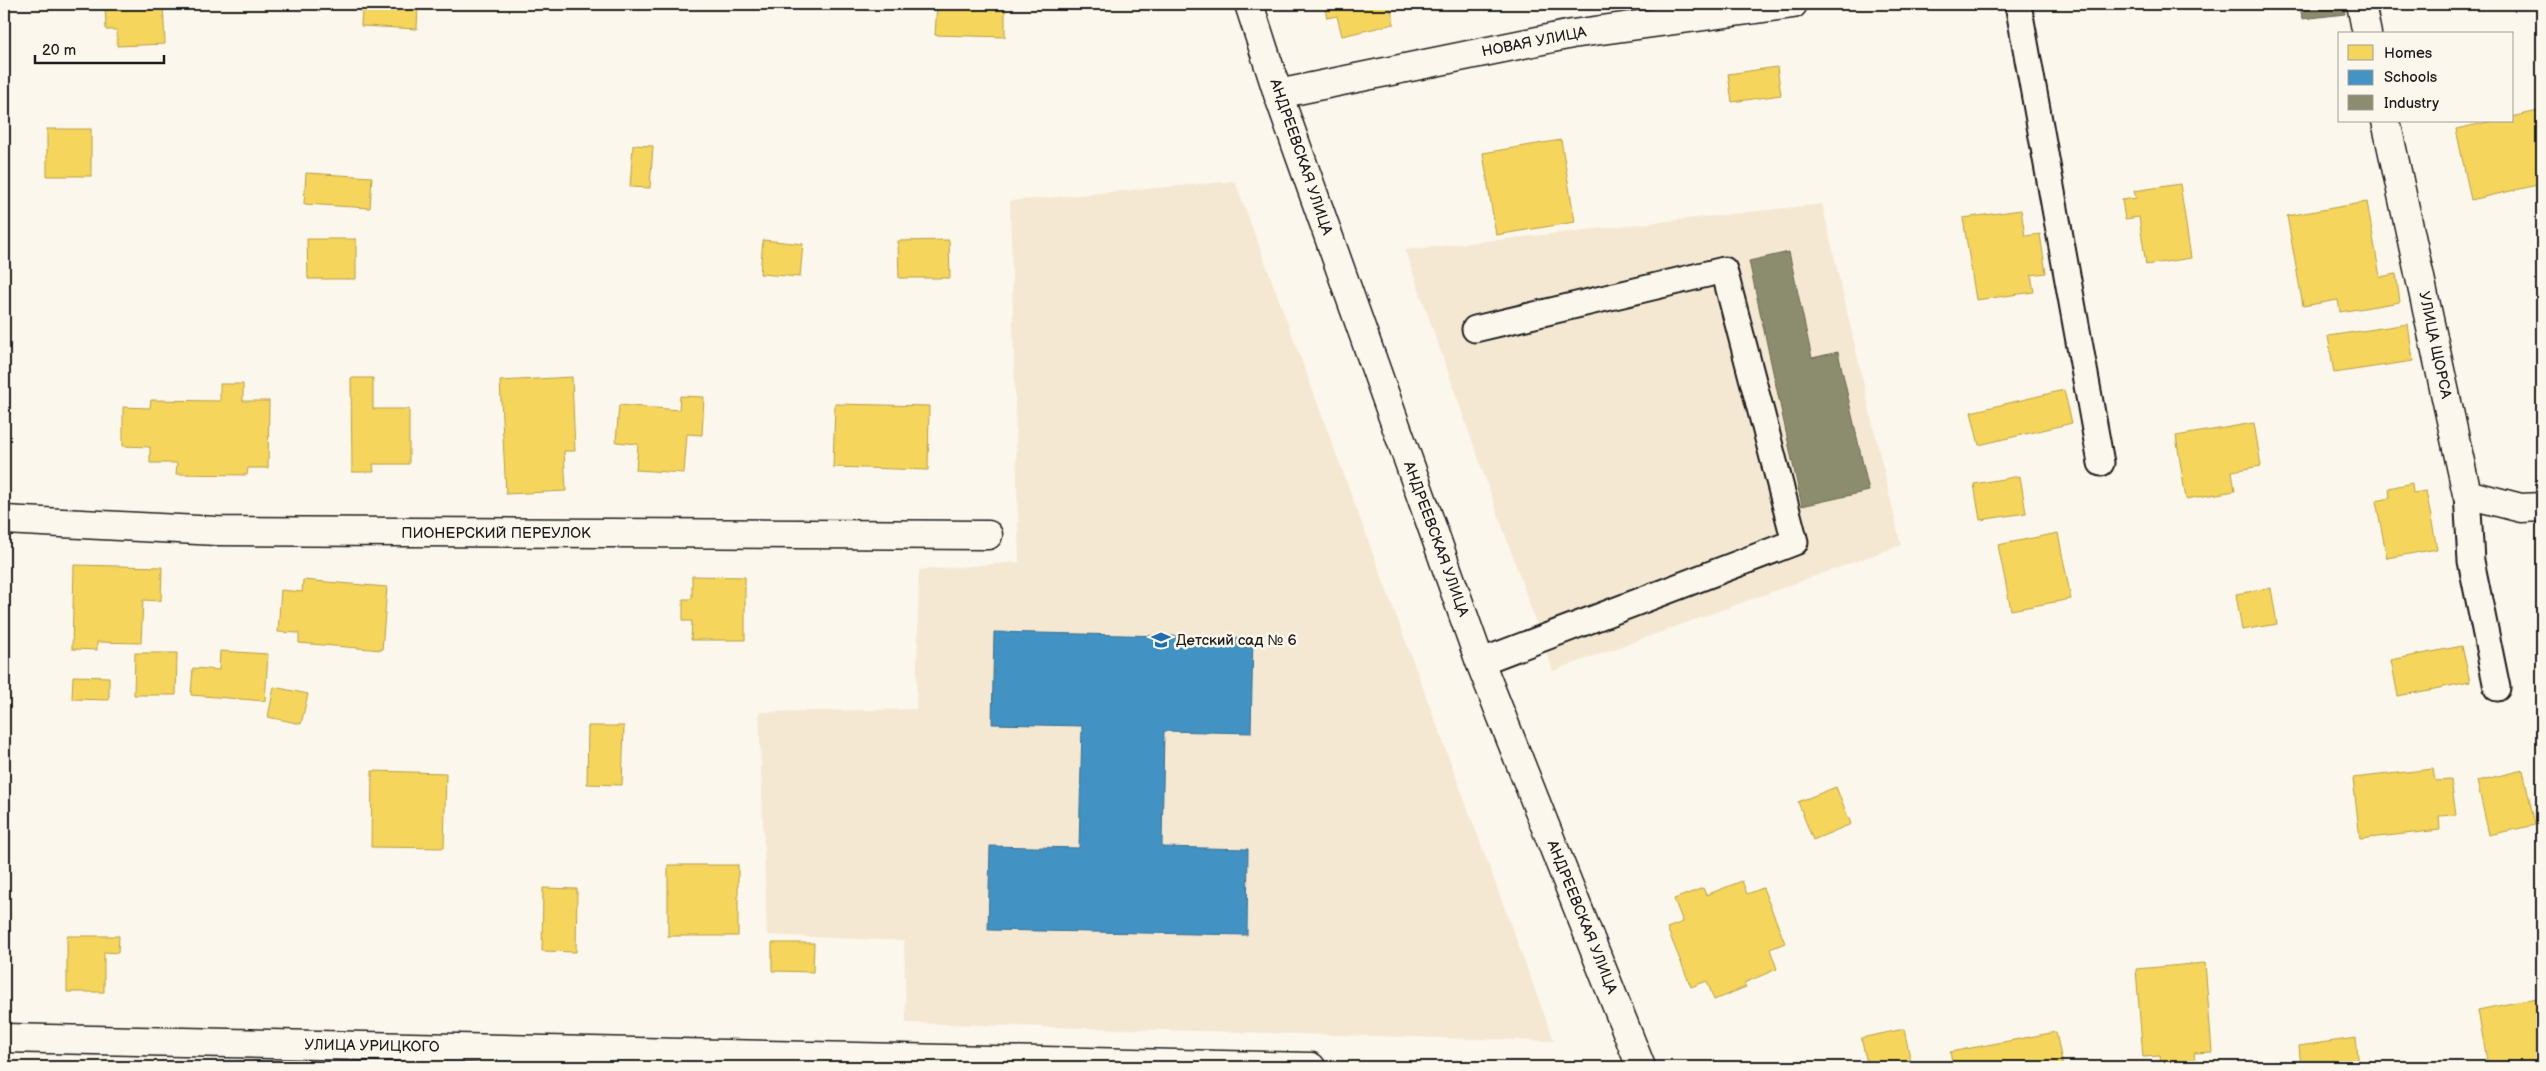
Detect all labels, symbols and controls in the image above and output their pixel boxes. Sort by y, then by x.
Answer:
street label: НОВАЯ УЛИЦА [1480,22,1589,61]
scale bar [35,32,164,64]
legend [2338,32,2514,122]
text: 20 m [42,41,76,60]
text: Homes [2384,44,2433,63]
text: Schools [2384,68,2438,87]
street label: АНДРЕЕВСКАЯ УЛИЦА [1265,75,1337,238]
text: Industry [2384,94,2439,113]
street label: УЛИЦА ЩОРСА [2414,290,2456,401]
street label: АНДРЕЕВСКАЯ УЛИЦА [1399,458,1473,620]
street label: ПИОНЕРСКИЙ ПЕРЕУЛОК [401,524,591,543]
school or university icon: Детский сад № 6 [1150,629,1172,651]
place label: Детский сад № 6 [1176,631,1297,650]
street label: АНДРЕЕВСКАЯ УЛИЦА [1542,837,1622,997]
street label: УЛИЦА УРИЦКОГО [304,1035,440,1057]

